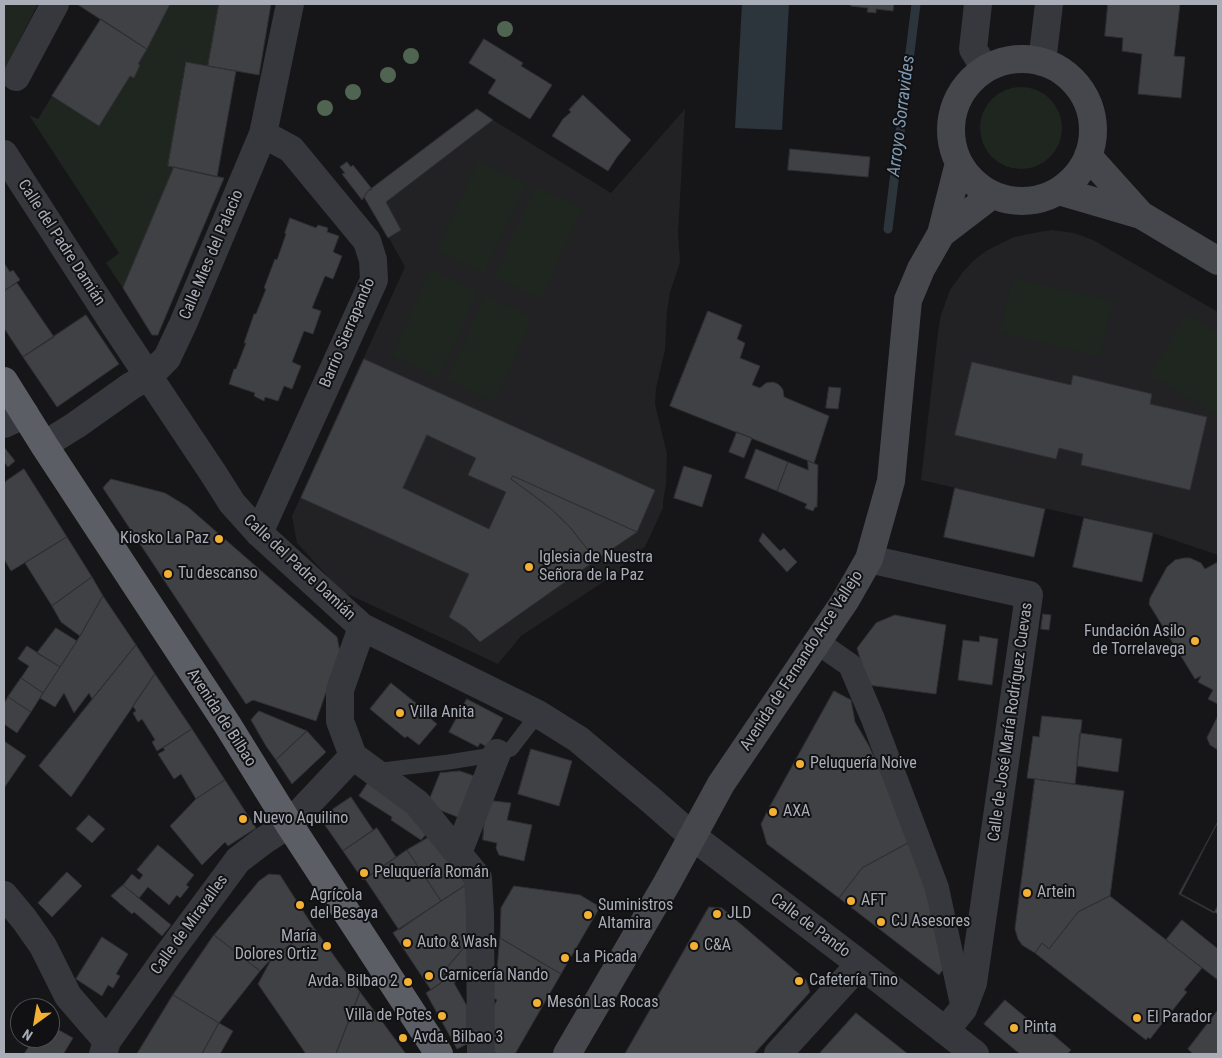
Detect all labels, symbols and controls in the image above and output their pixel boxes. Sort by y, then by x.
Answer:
water label: Arroyo Sorravides [884,54,920,178]
street label: Calle del Padre Damián [13,176,109,310]
street label: Calle Mies del Palacio [176,187,248,323]
street label: Barrio Sierrapando [316,275,380,391]
street label: Calle del Padre Damián [239,511,359,625]
place label: Kiosko La Paz [120,529,209,549]
marker: Kiosko La Paz [213,533,225,545]
place label: Iglesia de Nuestra Señora de la Paz [539,548,653,586]
marker: Iglesia de Nuestra Señora de la Paz [523,561,535,573]
place label: Tu descanso [178,564,258,584]
street label: Avenida de Fernando Arce Vallejo [737,567,867,755]
marker: Tu descanso [162,568,174,580]
street label: Calle de José María Rodríguez Cuevas [985,601,1037,843]
place label: Fundación Asilo de Torrelavega [1084,622,1185,660]
marker: Fundación Asilo de Torrelavega [1189,635,1201,647]
street label: Avenida de Bilbao [182,666,260,770]
place label: Villa Anita [410,703,474,723]
marker: Villa Anita [394,707,406,719]
place label: Peluquería Noive [810,754,917,774]
marker: Peluquería Noive [794,758,806,770]
place label: AXA [783,802,810,822]
marker: AXA [767,806,779,818]
place label: Nuevo Aquilino [253,809,348,829]
marker: Nuevo Aquilino [237,813,249,825]
place label: Peluquería Román [374,863,489,883]
marker: Peluquería Román [358,867,370,879]
street label: Calle de Miravalles [147,871,233,979]
place label: Artein [1037,883,1075,903]
place label: Agrícola del Besaya [310,886,378,924]
marker: Artein [1021,887,1033,899]
street label: Calle de Pando [766,890,854,962]
place label: AFT [861,891,886,911]
marker: AFT [845,895,857,907]
place label: Suministros Altamira [598,896,673,934]
marker: Agrícola del Besaya [294,899,306,911]
place label: JLD [727,904,751,924]
marker: JLD [711,908,723,920]
marker: Suministros Altamira [582,909,594,921]
place label: CJ Asesores [891,912,970,932]
marker: CJ Asesores [875,916,887,928]
place label: María Dolores Ortiz [235,927,317,965]
place label: Auto & Wash [417,933,497,953]
place label: C&A [704,936,731,956]
marker: Auto & Wash [401,937,413,949]
marker: María Dolores Ortiz [321,940,333,952]
marker: C&A [688,940,700,952]
place label: La Picada [575,948,637,968]
marker: La Picada [559,952,571,964]
place label: Carnicería Nando [439,966,548,986]
marker: Carnicería Nando [423,970,435,982]
place label: Cafetería Tino [809,971,898,991]
place label: Avda. Bilbao 2 [308,972,398,992]
marker: Cafetería Tino [793,975,805,987]
marker: Avda. Bilbao 2 [402,976,414,988]
place label: Mesón Las Rocas [547,993,658,1013]
marker: Mesón Las Rocas [531,997,543,1009]
north arrow [10,998,60,1048]
place label: Villa de Potes [345,1006,432,1026]
place label: El Parador [1147,1008,1212,1028]
marker: Villa de Potes [436,1010,448,1022]
marker: El Parador [1131,1012,1143,1024]
place label: Pinta [1024,1018,1057,1038]
marker: Pinta [1008,1022,1020,1034]
text: N [20,1026,35,1044]
place label: Avda. Bilbao 3 [413,1028,503,1048]
marker: Avda. Bilbao 3 [397,1032,409,1044]

